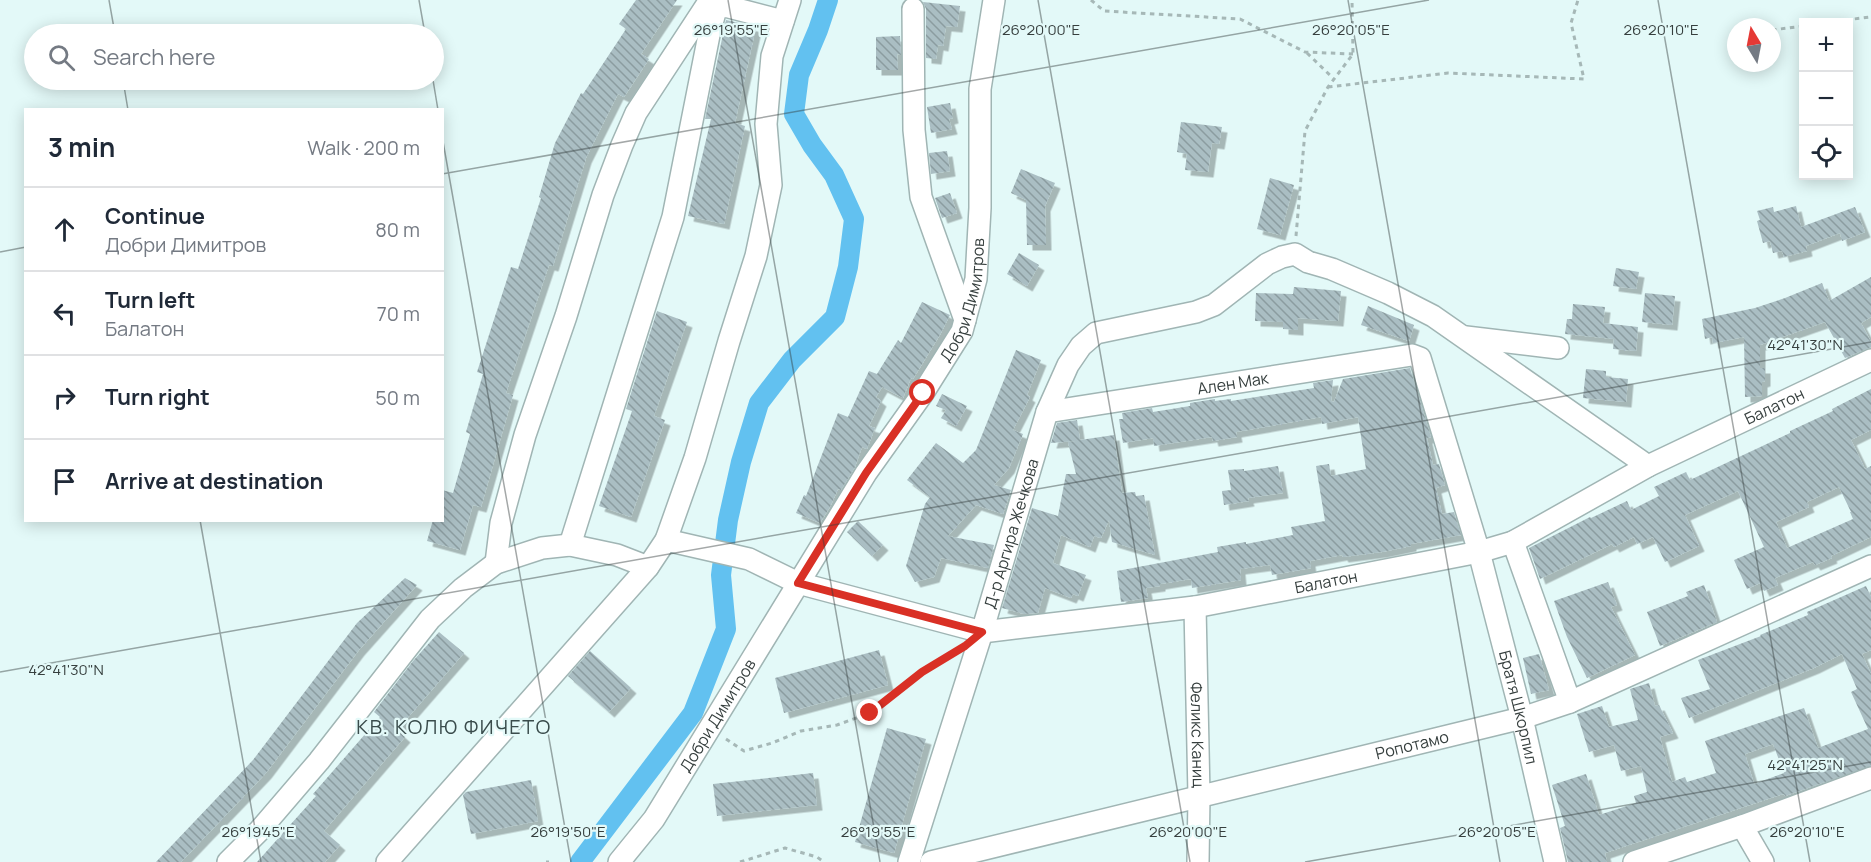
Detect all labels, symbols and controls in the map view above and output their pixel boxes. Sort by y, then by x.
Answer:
north arrow [1727,18,1781,72]
map controls [1799,18,1853,180]
button: + [1799,18,1853,72]
text: 26°19'55"E [694,19,768,40]
text: 26°20'00"E [1002,19,1080,40]
text: 26°20'05"E [1312,19,1390,40]
text: 26°20'10"E [1624,19,1698,40]
search box [24,24,444,90]
icon: search [45,41,78,74]
text: Search here [93,42,215,72]
button: − [1799,72,1853,126]
button: locate [1799,126,1853,180]
text: 3 min [48,129,115,165]
text: Walk · 200 m [307,134,420,161]
text: Continue [105,201,205,231]
icon: ahead [48,213,81,246]
text: 80 m [375,216,420,243]
text: Добри Димитров [105,231,266,258]
street label: Добри Димитров [934,237,989,366]
text: Turn left [105,285,195,315]
icon: left [48,297,81,330]
text: 70 m [377,300,420,327]
text: Балатон [105,315,184,342]
text: 42°41'30"N [1767,334,1843,355]
street label: Ален Мак [1196,366,1271,399]
route start [909,379,935,405]
icon: right [48,381,81,414]
text: Turn right [105,382,210,412]
street label: Балатон [1741,382,1808,430]
text: 50 m [375,384,420,411]
street label: Д-р Аргира Жечкова [979,456,1044,611]
icon: arrive [48,465,81,498]
text: Arrive at destination [105,466,323,496]
street label: Балатон [1293,565,1359,598]
street label: Братя Шкорпил [1494,648,1543,766]
street label: Добри Димитров [674,654,761,776]
text: 42°41'30"N [28,659,104,680]
street label: Феликс Каниц [1186,682,1210,788]
route end [856,699,882,725]
district label: КВ. КОЛЮ ФИЧЕТО [356,713,552,740]
street label: Ропотамо [1373,725,1451,764]
text: 42°41'25"N [1767,754,1843,775]
text: 26°19'45"E [221,821,295,842]
text: 26°19'50"E [530,821,606,842]
text: 26°19'55"E [841,821,915,842]
text: 26°20'00"E [1149,821,1227,842]
text: 26°20'05"E [1458,821,1536,842]
text: 26°20'10"E [1770,821,1844,842]

